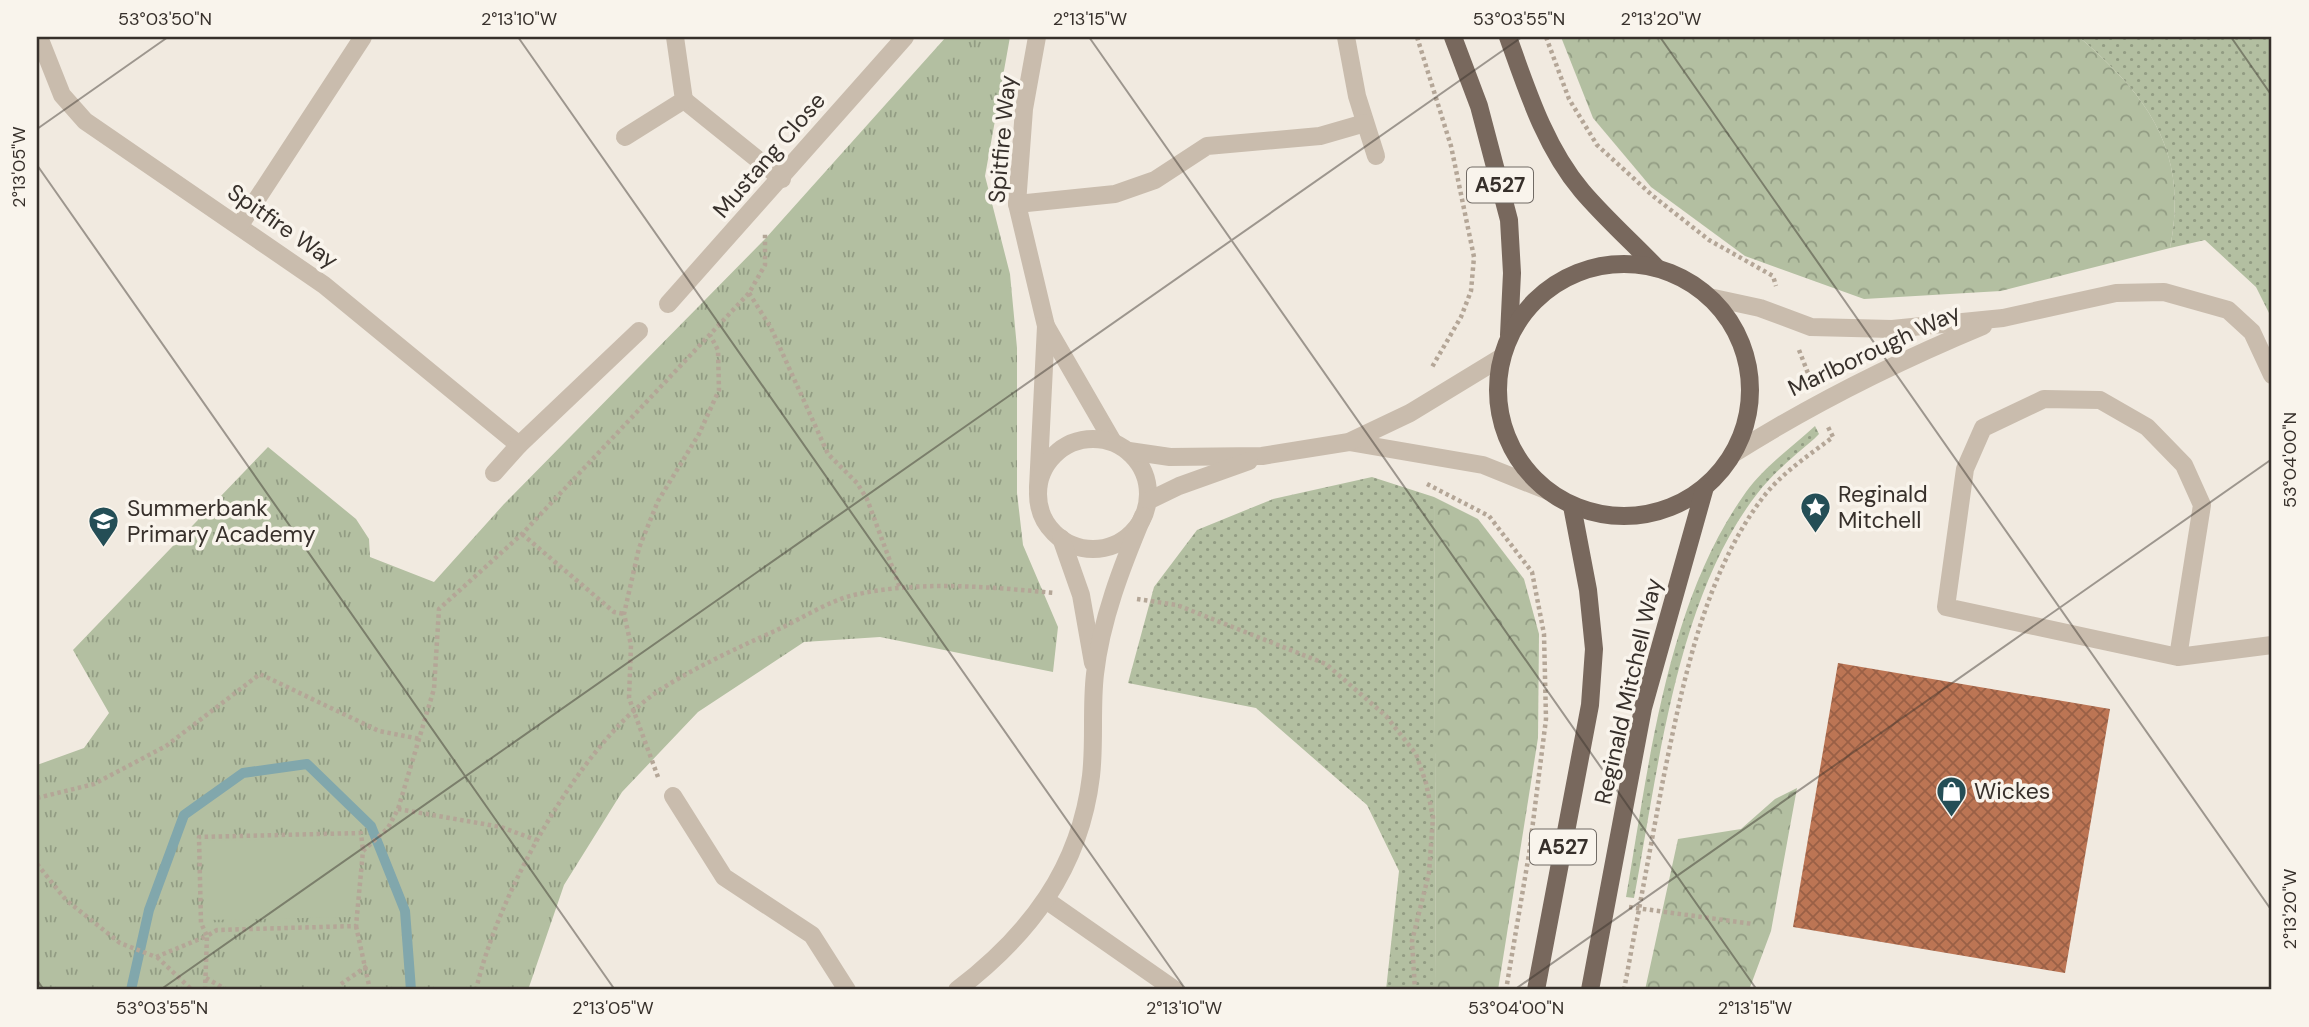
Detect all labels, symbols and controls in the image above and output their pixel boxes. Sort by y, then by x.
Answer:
text: 53°03'50"N [118,7,212,31]
text: 2°13'10"W [481,7,557,31]
text: 2°13'15"W [1053,7,1127,31]
text: 53°03'55"N [1473,7,1565,31]
text: 2°13'20"W [1621,7,1701,31]
street label: Spitfire Way [981,73,1023,204]
street label: Mustang Close [706,86,832,224]
text: 2°13'05"W [7,126,31,208]
road number: A527 [1467,168,1533,202]
street label: Spitfire Way [222,177,344,275]
street label: Marlborough Way [1783,297,1965,403]
text: 53°04'00"N [2278,412,2302,508]
place label: Reginald Mitchell [1838,479,1928,535]
place icon: Reginald Mitchell [1798,490,1832,534]
place label: Summerbank Primary Academy [127,493,316,549]
school or university icon: Summerbank Primary Academy [87,504,121,548]
street label: Reginald Mitchell Way [1587,575,1669,807]
shop icon: Wickes [1934,774,1968,818]
place label: Wickes [1974,776,2050,806]
road number: A527 [1530,830,1596,864]
text: 2°13'20"W [2278,869,2302,949]
text: 53°03'55"N [116,996,208,1020]
text: 2°13'05"W [572,996,654,1020]
text: 2°13'10"W [1146,996,1222,1020]
text: 53°04'00"N [1468,996,1564,1020]
text: 2°13'15"W [1718,996,1792,1020]

